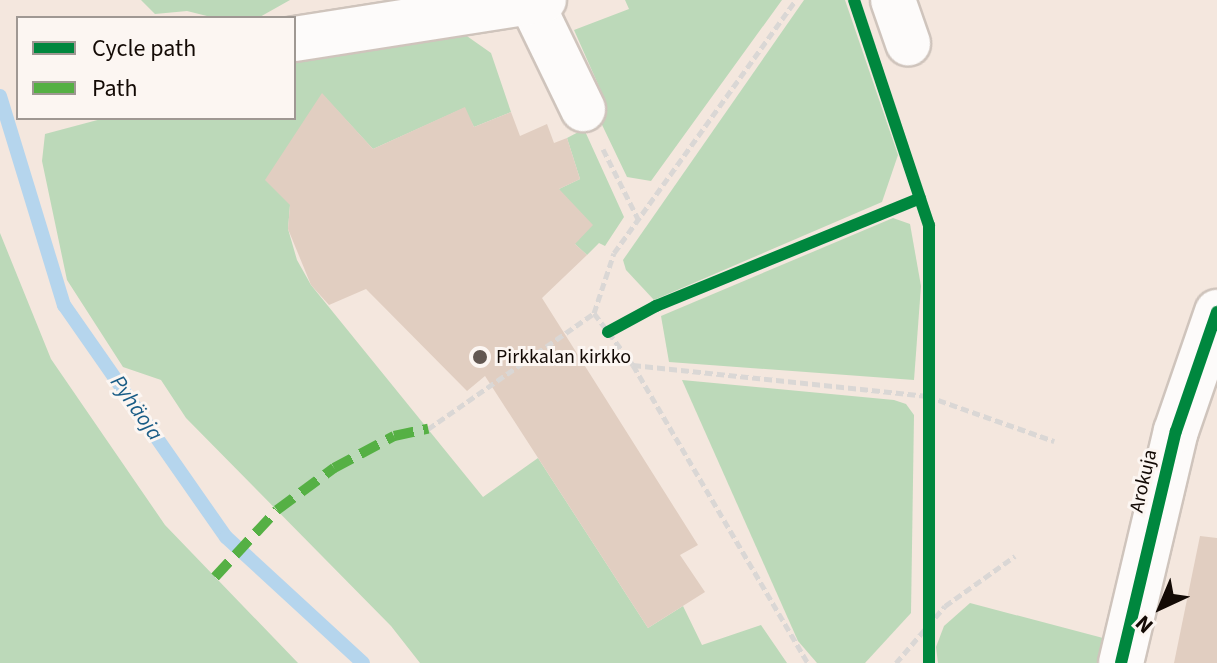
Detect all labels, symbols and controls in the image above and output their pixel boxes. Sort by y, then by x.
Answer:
legend [16,16,296,120]
text: Cycle path [92,31,196,66]
text: Path [92,71,138,106]
place label: Pirkkalan kirkko [496,345,631,369]
marker: Pirkkalan kirkko [471,348,489,366]
water label: Pyhäoja [104,370,168,446]
street label: Arokuja [1125,447,1163,515]
north arrow [1121,567,1201,647]
text: N [1128,608,1161,641]

